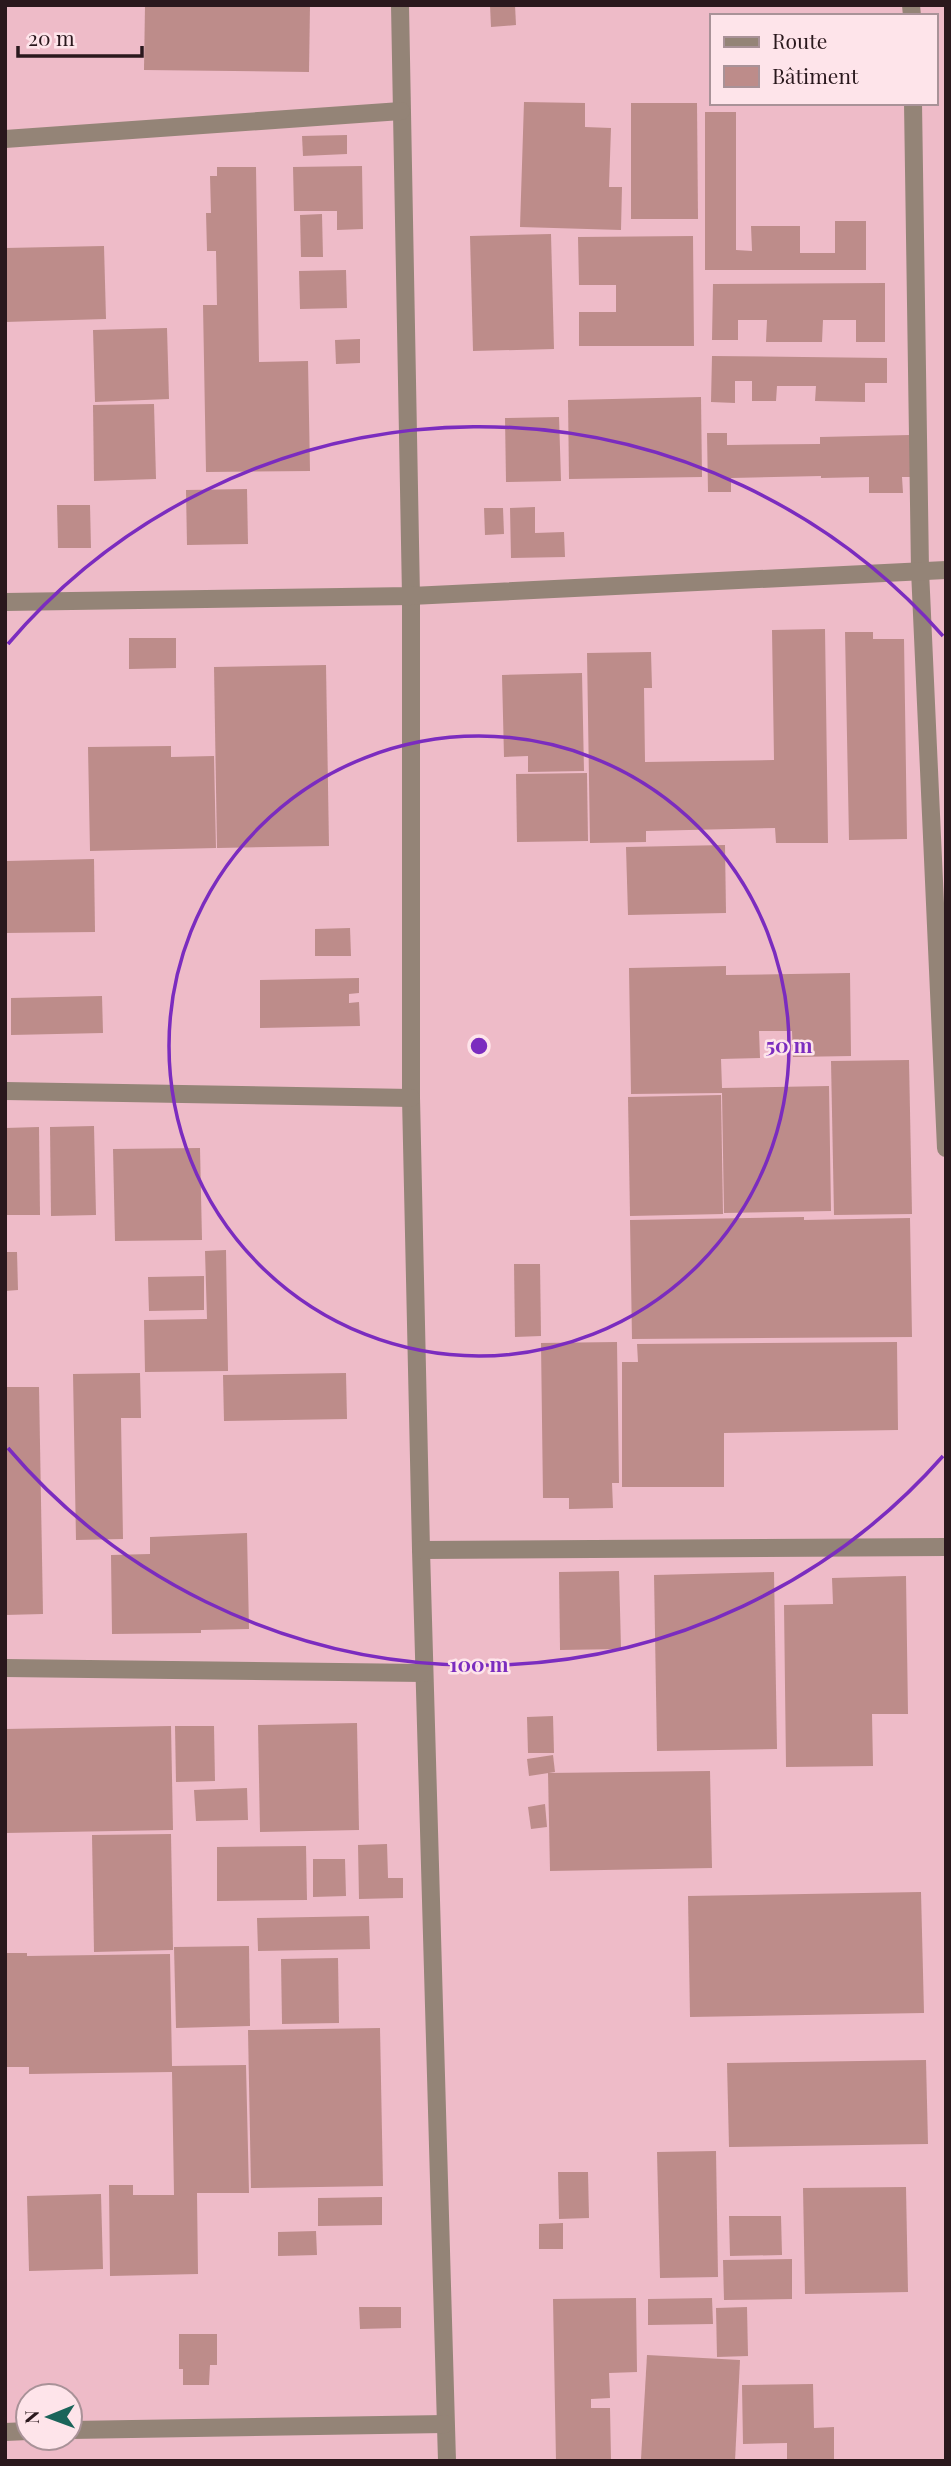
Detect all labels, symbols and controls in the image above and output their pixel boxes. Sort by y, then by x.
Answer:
scale bar [18,14,142,58]
legend [710,14,937,105]
text: 20 m [28,23,75,51]
text: Route [772,26,827,54]
text: Bâtiment [772,61,859,89]
text: 50 m [765,1030,813,1058]
centre of rings [467,1034,491,1058]
text: 100 m [449,1649,509,1677]
north arrow [14,2382,84,2452]
text: N [18,2410,44,2424]

